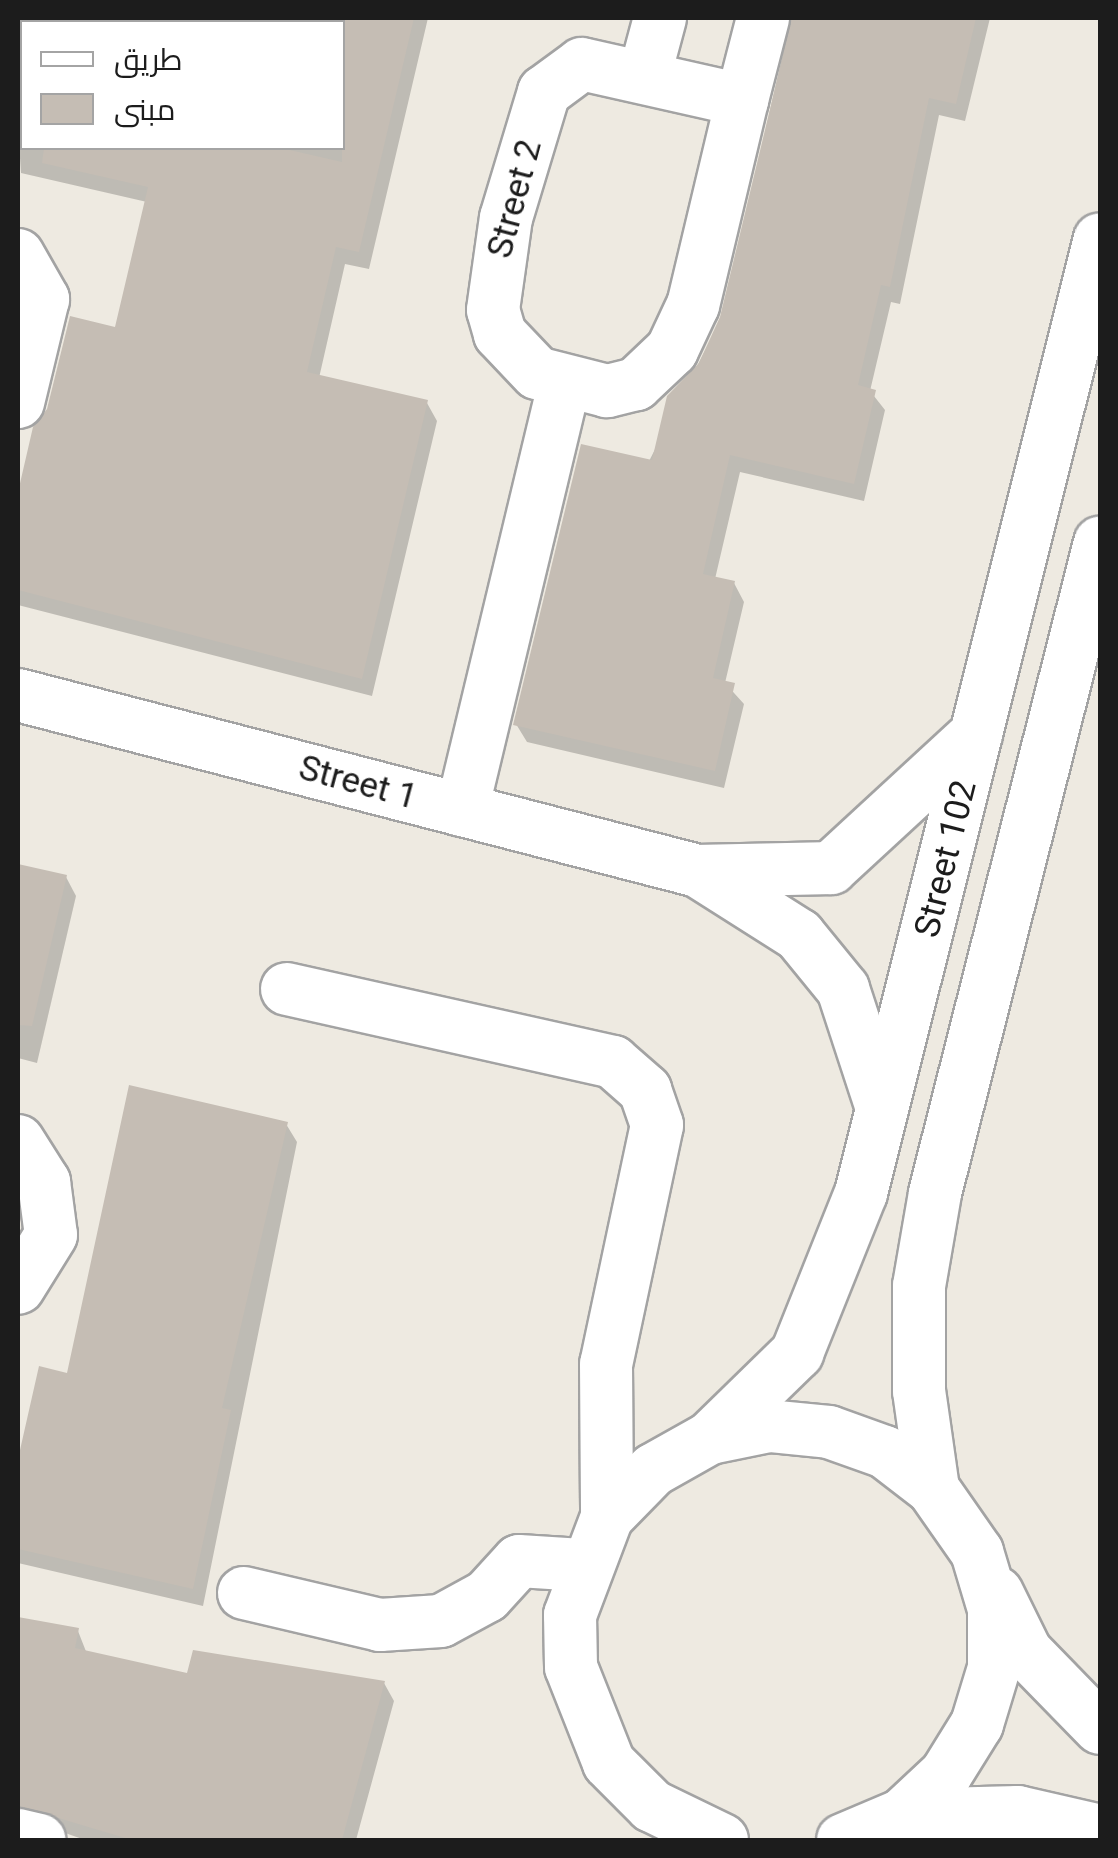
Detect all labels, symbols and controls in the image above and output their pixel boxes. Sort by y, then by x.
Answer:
legend [20,20,345,150]
text: طريق [114,42,183,77]
text: مبنى [114,92,175,127]
street label: Street 2 [479,135,551,263]
street label: Street 1 [294,747,422,819]
street label: Street 102 [906,776,986,942]

